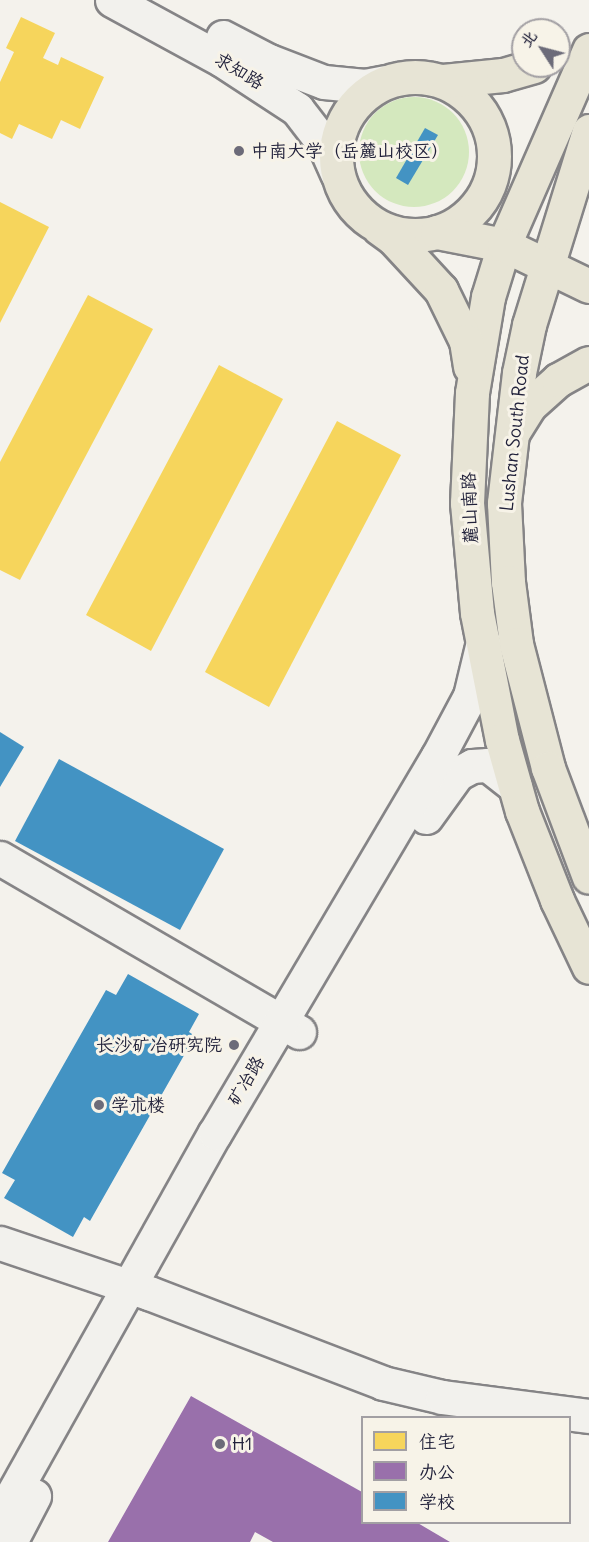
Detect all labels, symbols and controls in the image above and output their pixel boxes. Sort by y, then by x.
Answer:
north arrow [511,18,571,78]
text: 北 [515,26,541,51]
street label: 求知路 [210,48,268,94]
place label: 中南大学（岳麓山校区） [251,140,449,162]
marker: 中南大学（岳麓山校区） [232,144,246,158]
street label: Lushan South Road [496,354,534,512]
street label: 麓山南路 [458,472,482,544]
place label: 长沙矿冶研究院 [96,1034,222,1056]
marker: 长沙矿冶研究院 [227,1038,241,1052]
street label: 矿冶路 [223,1052,269,1110]
place label: 学术楼 [111,1094,165,1116]
marker: 学术楼 [92,1098,106,1112]
legend [361,1416,571,1524]
text: 住宅 [419,1430,455,1453]
place label: H1 [232,1433,252,1455]
marker: H1 [213,1437,227,1451]
text: 办公 [419,1460,455,1483]
text: 学校 [419,1490,455,1513]

